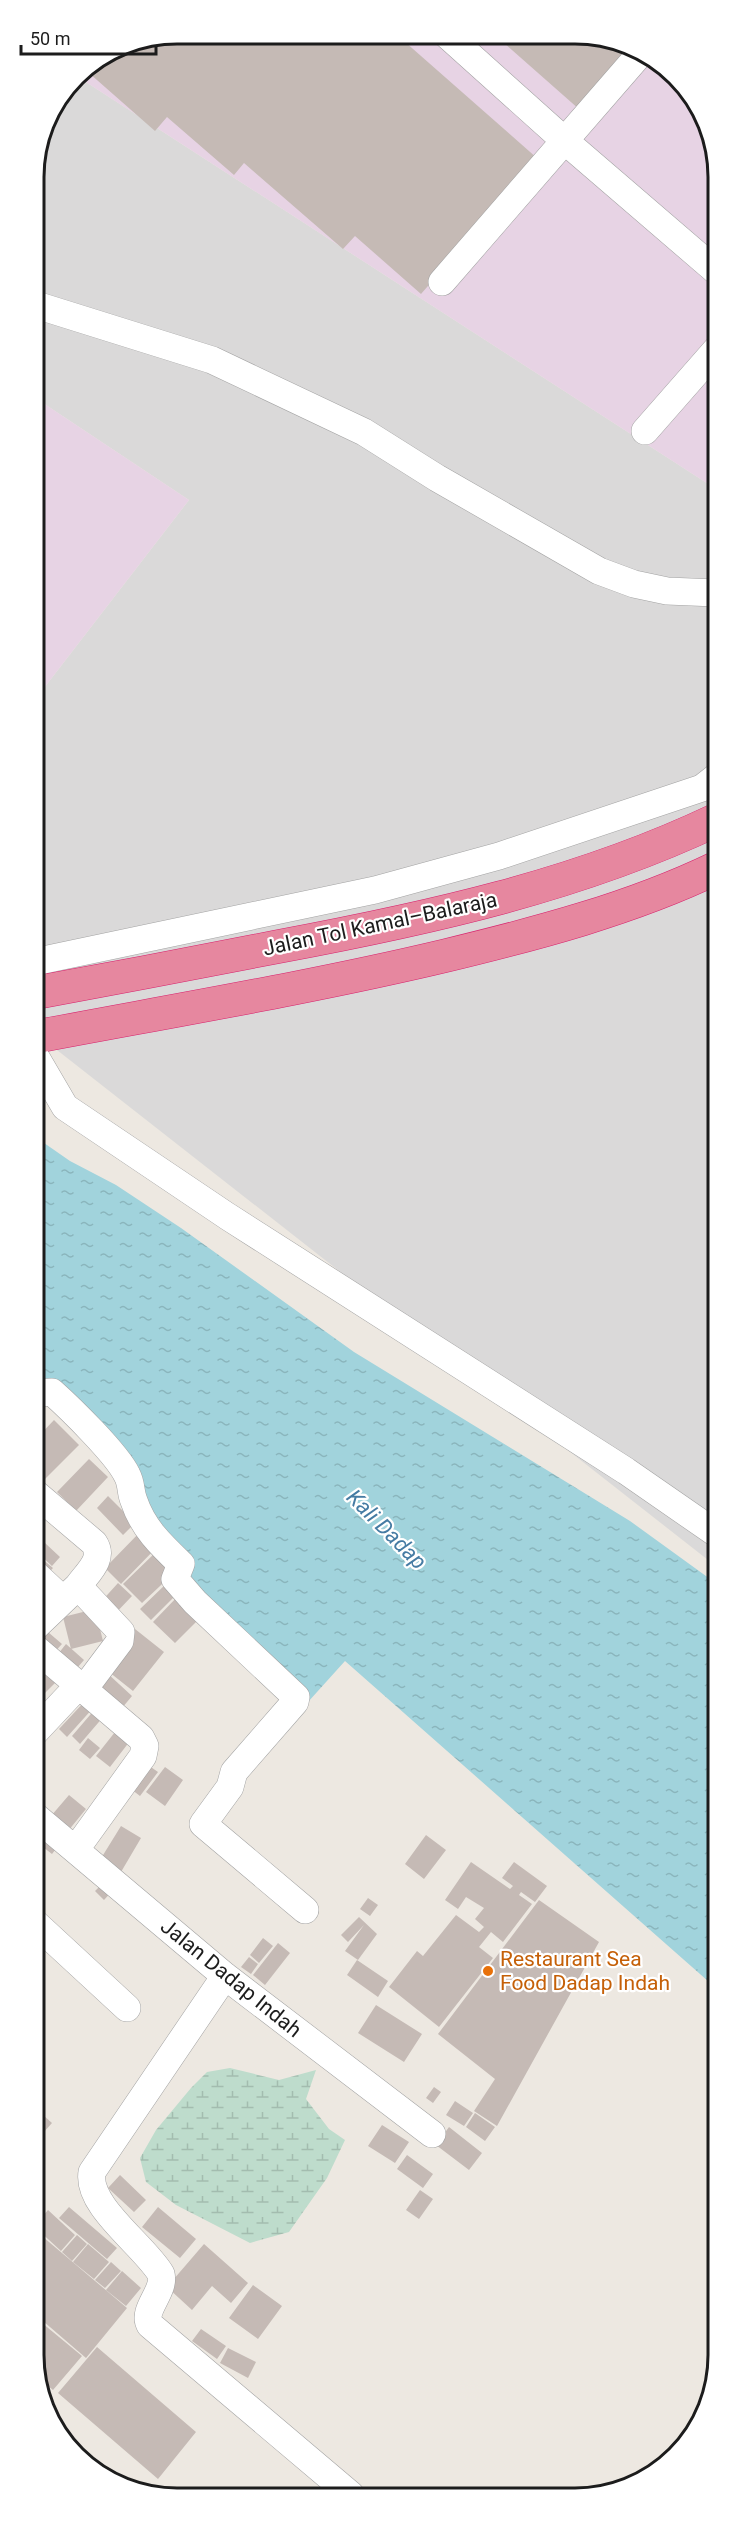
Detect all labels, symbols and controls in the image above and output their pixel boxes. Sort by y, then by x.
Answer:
scale bar [21,18,156,56]
text: 50 m [30,28,70,49]
street label: Jalan Tol Kamal–Balaraja [261,887,499,961]
water label: Kali Dadap [342,1484,432,1574]
street label: Jalan Dadap Indah [156,1914,306,2042]
place label: Restaurant Sea Food Dadap Indah [500,1947,670,1995]
marker: Restaurant Sea Food Dadap Indah [481,1964,495,1978]

